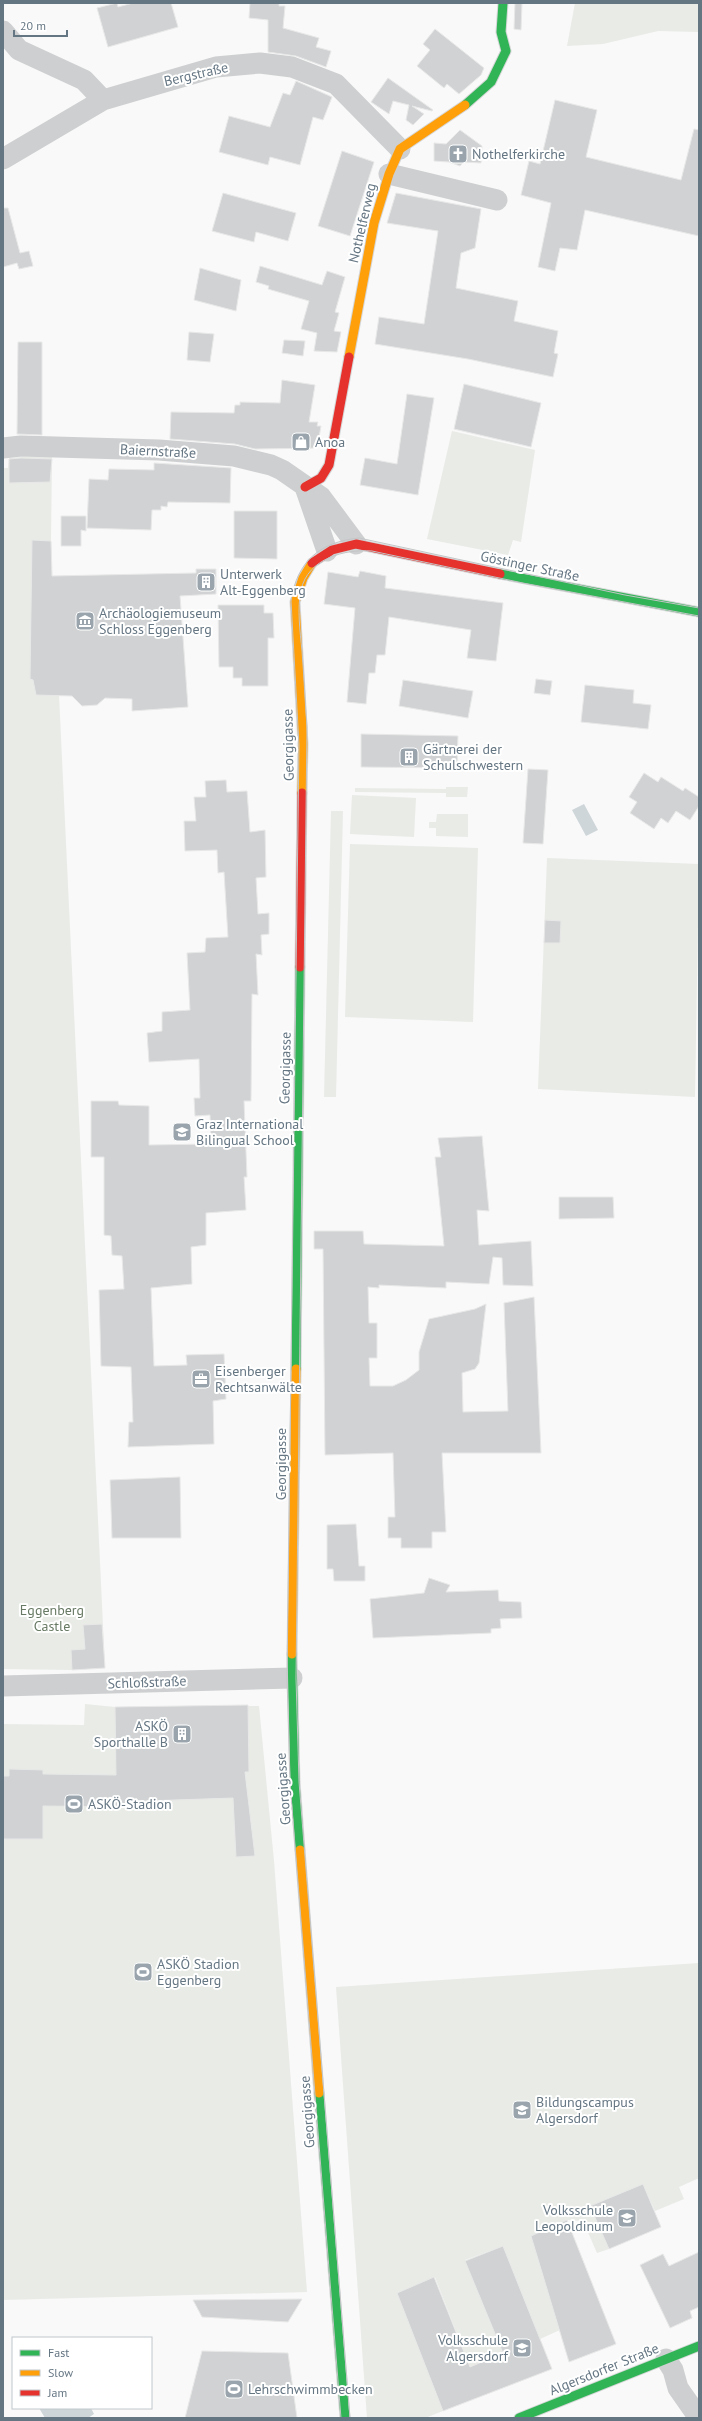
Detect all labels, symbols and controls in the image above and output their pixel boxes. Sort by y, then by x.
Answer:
scale bar [14,12,67,38]
text: 20 m [20,18,46,33]
street label: Bergstraße [162,58,230,90]
church icon: Nothelferkirche [447,143,469,165]
place label: Nothelferkirche [472,145,565,163]
street label: Nothelferweg [344,181,380,265]
shop icon: Anoa [290,431,312,453]
place label: Anoa [315,433,345,451]
street label: Baiernstraße [120,440,196,462]
street label: Göstinger Straße [479,547,581,585]
place label: Unterwerk Alt-Eggenberg [220,565,306,599]
building icon: Unterwerk Alt-Eggenberg [195,571,217,593]
place label: Archäologiemuseum Schloss Eggenberg [99,604,221,638]
museum icon: Archäologiemuseum Schloss Eggenberg [74,610,96,632]
street label: Georgigasse [278,709,298,781]
place label: Gärtnerei der Schulschwestern [423,740,523,774]
building icon: Gärtnerei der Schulschwestern [398,746,420,768]
street label: Georgigasse [275,1032,295,1104]
place label: Graz International Bilingual School [196,1115,303,1149]
school or university icon: Graz International Bilingual School [171,1121,193,1143]
place label: Eisenberger Rechtsanwälte [215,1362,302,1396]
office icon: Eisenberger Rechtsanwälte [190,1368,212,1390]
street label: Georgigasse [272,1428,290,1500]
park label: Eggenberg Castle [20,1601,84,1635]
street label: Schloßstraße [107,1672,187,1692]
place label: ASKÖ Sporthalle B [94,1717,168,1751]
building icon: ASKÖ Sporthalle B [171,1723,193,1745]
street label: Georgigasse [271,1752,295,1826]
sports icon: ASKÖ-Stadion [63,1793,85,1815]
place label: ASKÖ-Stadion [88,1795,172,1813]
place label: ASKÖ Stadion Eggenberg [157,1955,239,1989]
sports icon: ASKÖ Stadion Eggenberg [132,1961,154,1983]
street label: Georgigasse [295,2075,319,2149]
place label: Bildungscampus Algersdorf [536,2093,634,2127]
school or university icon: Bildungscampus Algersdorf [511,2099,533,2121]
place label: Volksschule Leopoldinum [535,2201,613,2235]
school or university icon: Volksschule Leopoldinum [616,2207,638,2229]
place label: Volksschule Algersdorf [437,2331,509,2365]
legend [12,2337,152,2409]
school or university icon: Volksschule Algersdorf [511,2337,533,2359]
street label: Algersdorfer Straße [547,2339,661,2399]
text: Fast [48,2345,69,2360]
text: Slow [48,2365,73,2380]
sports icon: Lehrschwimmbecken [223,2378,245,2400]
place label: Lehrschwimmbecken [248,2380,373,2398]
text: Jam [47,2385,67,2400]

